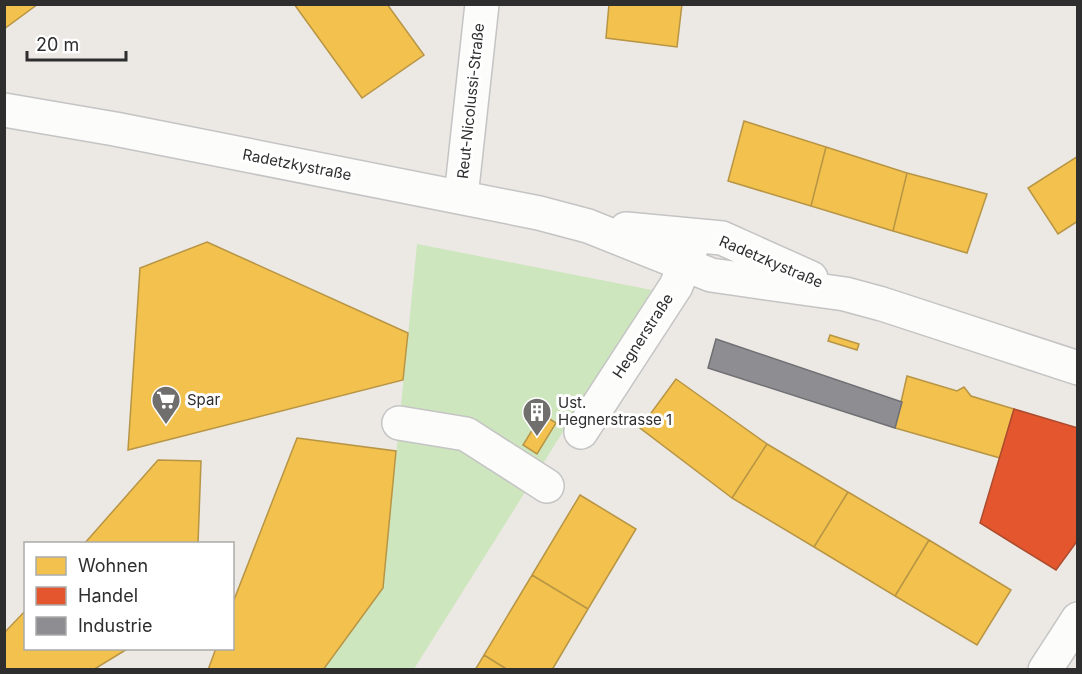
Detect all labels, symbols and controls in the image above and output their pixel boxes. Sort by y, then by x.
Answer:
street label: Reut-Nicolussi-Straße [453,22,488,180]
scale bar [27,24,126,62]
text: 20 m [36,34,79,55]
street label: Radetzkystraße [241,145,353,184]
street label: Radetzkystraße [717,231,826,292]
street label: Hegnerstraße [608,290,677,382]
supermarket icon: Spar [150,384,182,426]
place label: Spar [187,390,220,409]
place label: Ust. Hegnerstrasse 1 [558,393,672,429]
building icon: Ust. Hegnerstrasse 1 [521,396,553,438]
legend [24,542,234,650]
text: Wohnen [78,555,148,576]
text: Handel [78,585,138,606]
text: Industrie [78,615,152,636]

